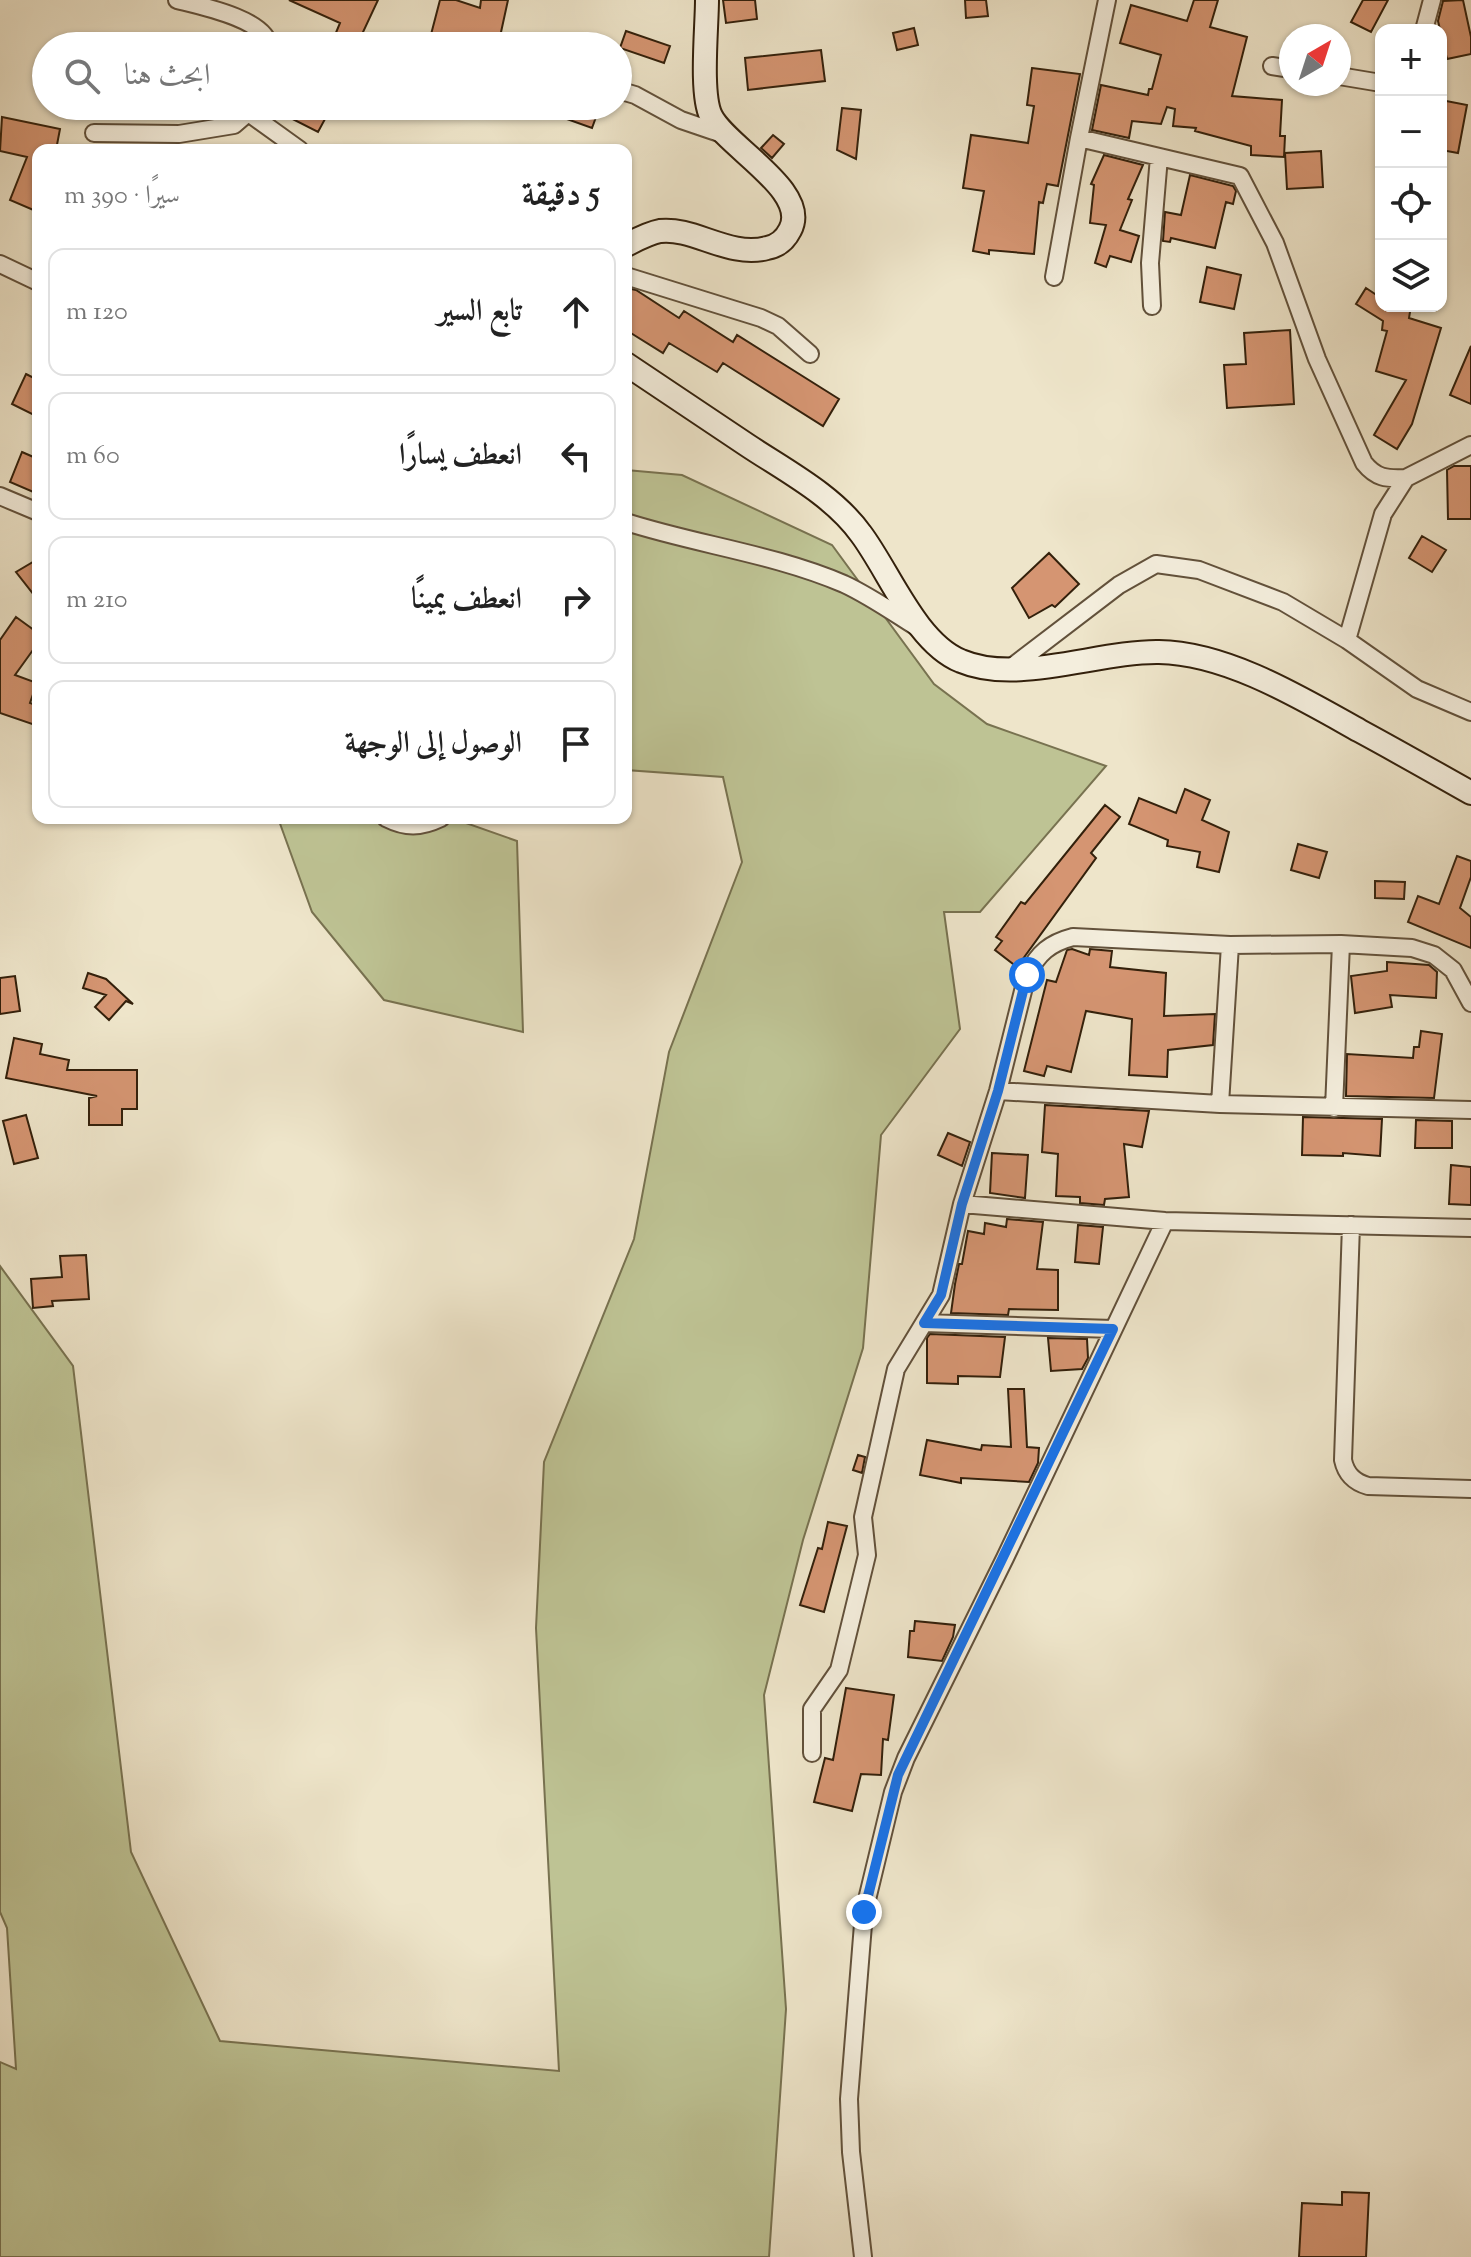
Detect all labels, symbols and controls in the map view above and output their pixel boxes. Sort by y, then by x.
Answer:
north arrow [1279,24,1351,96]
map controls [1375,24,1447,312]
button: + [1375,24,1447,96]
search box [32,32,632,120]
icon: search [60,54,104,98]
text: ابحث هنا [124,55,210,98]
button: − [1375,96,1447,168]
button: locate [1375,168,1447,240]
text: 5 دقيقة [522,171,600,220]
text: سيرًا · 390 m [64,178,180,215]
button: layers [1375,240,1447,312]
icon: ahead [554,290,598,334]
text: تابع السير [437,291,522,334]
text: 120 m [66,294,128,331]
icon: left [554,434,598,478]
text: انعطف يسارًا [399,435,522,478]
text: 60 m [66,438,120,475]
icon: right [554,578,598,622]
text: انعطف يمينًا [411,579,522,622]
text: 210 m [66,582,128,619]
icon: arrive [554,722,598,766]
text: الوصول إلى الوجهة [345,723,522,766]
route start [1009,957,1045,993]
route end [846,1894,882,1930]

